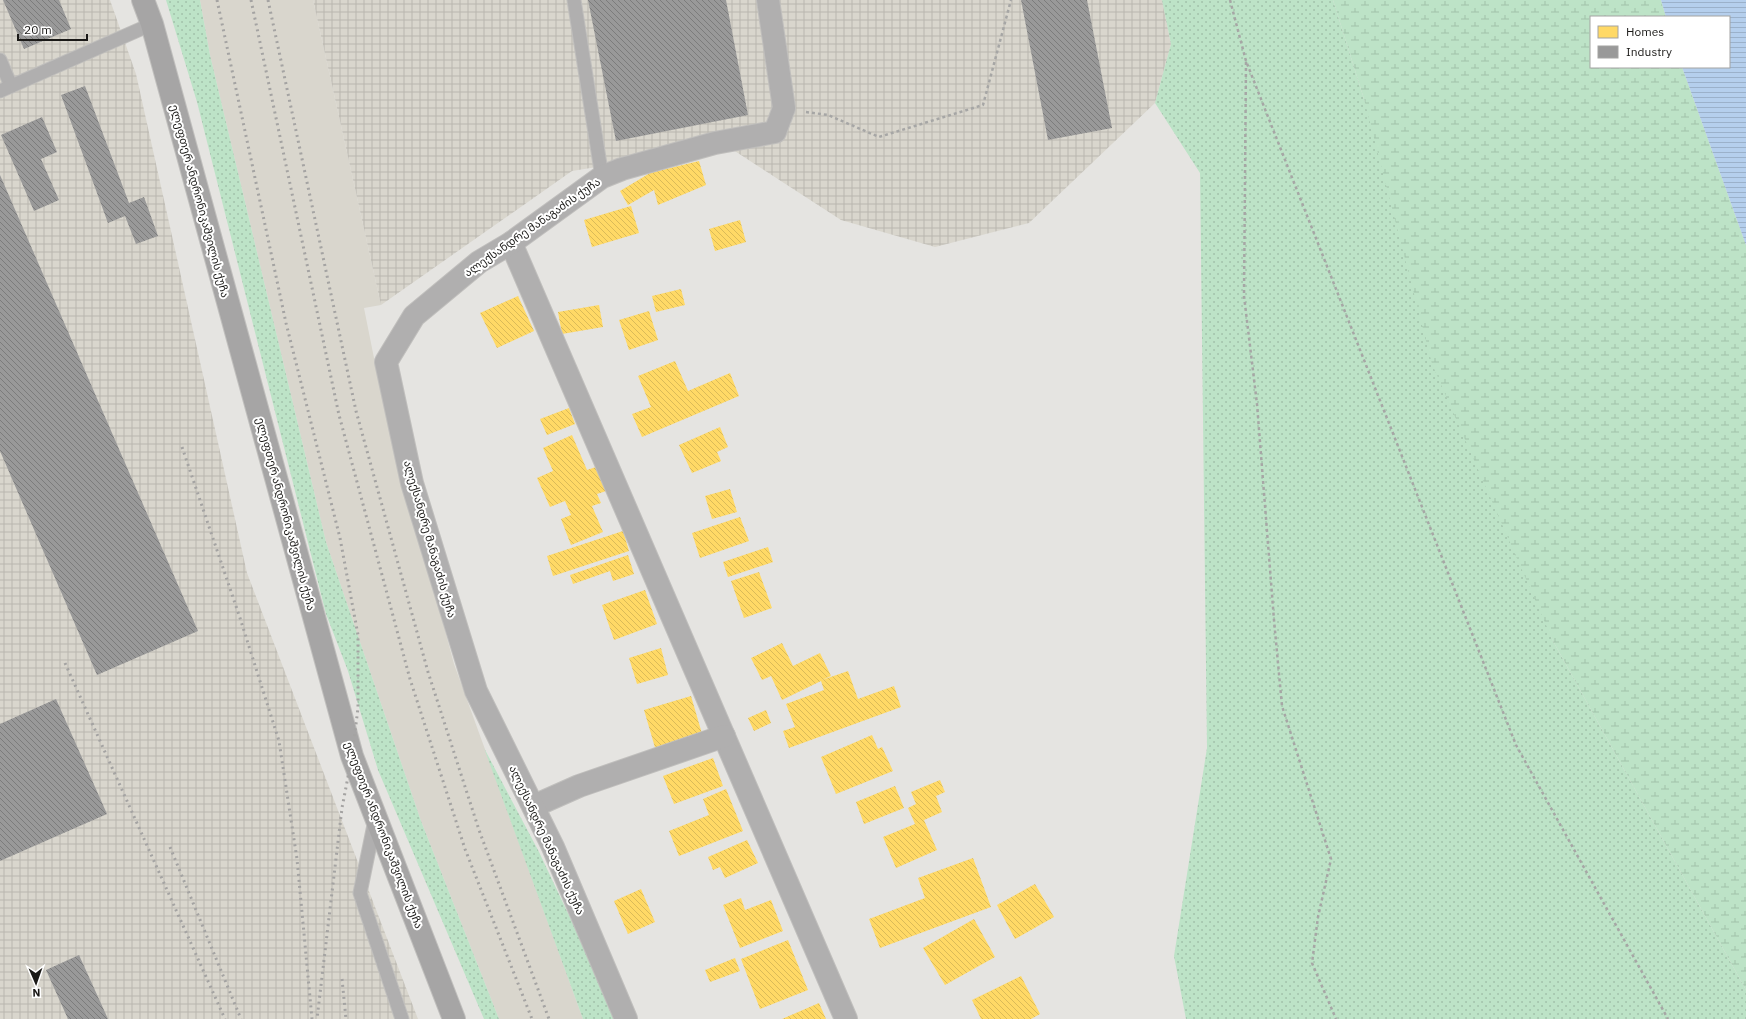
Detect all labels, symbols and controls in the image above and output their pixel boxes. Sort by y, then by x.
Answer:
scale bar [18,16,87,42]
legend [1590,16,1730,68]
text: 20 m [24,22,52,37]
text: Homes [1626,24,1664,39]
text: Industry [1626,44,1672,59]
street label: ელეფთერ ანდრონიკაშვილის ქუჩა [167,103,233,299]
street label: ალექსანდრე მანაგაძის ქუჩა [461,174,603,280]
street label: ელეფთერ ანდრონიკაშვილის ქუჩა [253,416,319,612]
street label: ალექსანდრე მანაგაძის ქუჩა [401,459,459,619]
street label: ელეფთერ ანდრონიკაშვილის ქუჩა [342,739,426,931]
street label: ალექსანდრე მანაგაძის ქუჩა [506,763,588,917]
north arrow [16,963,56,1003]
text: N [32,986,41,1000]

